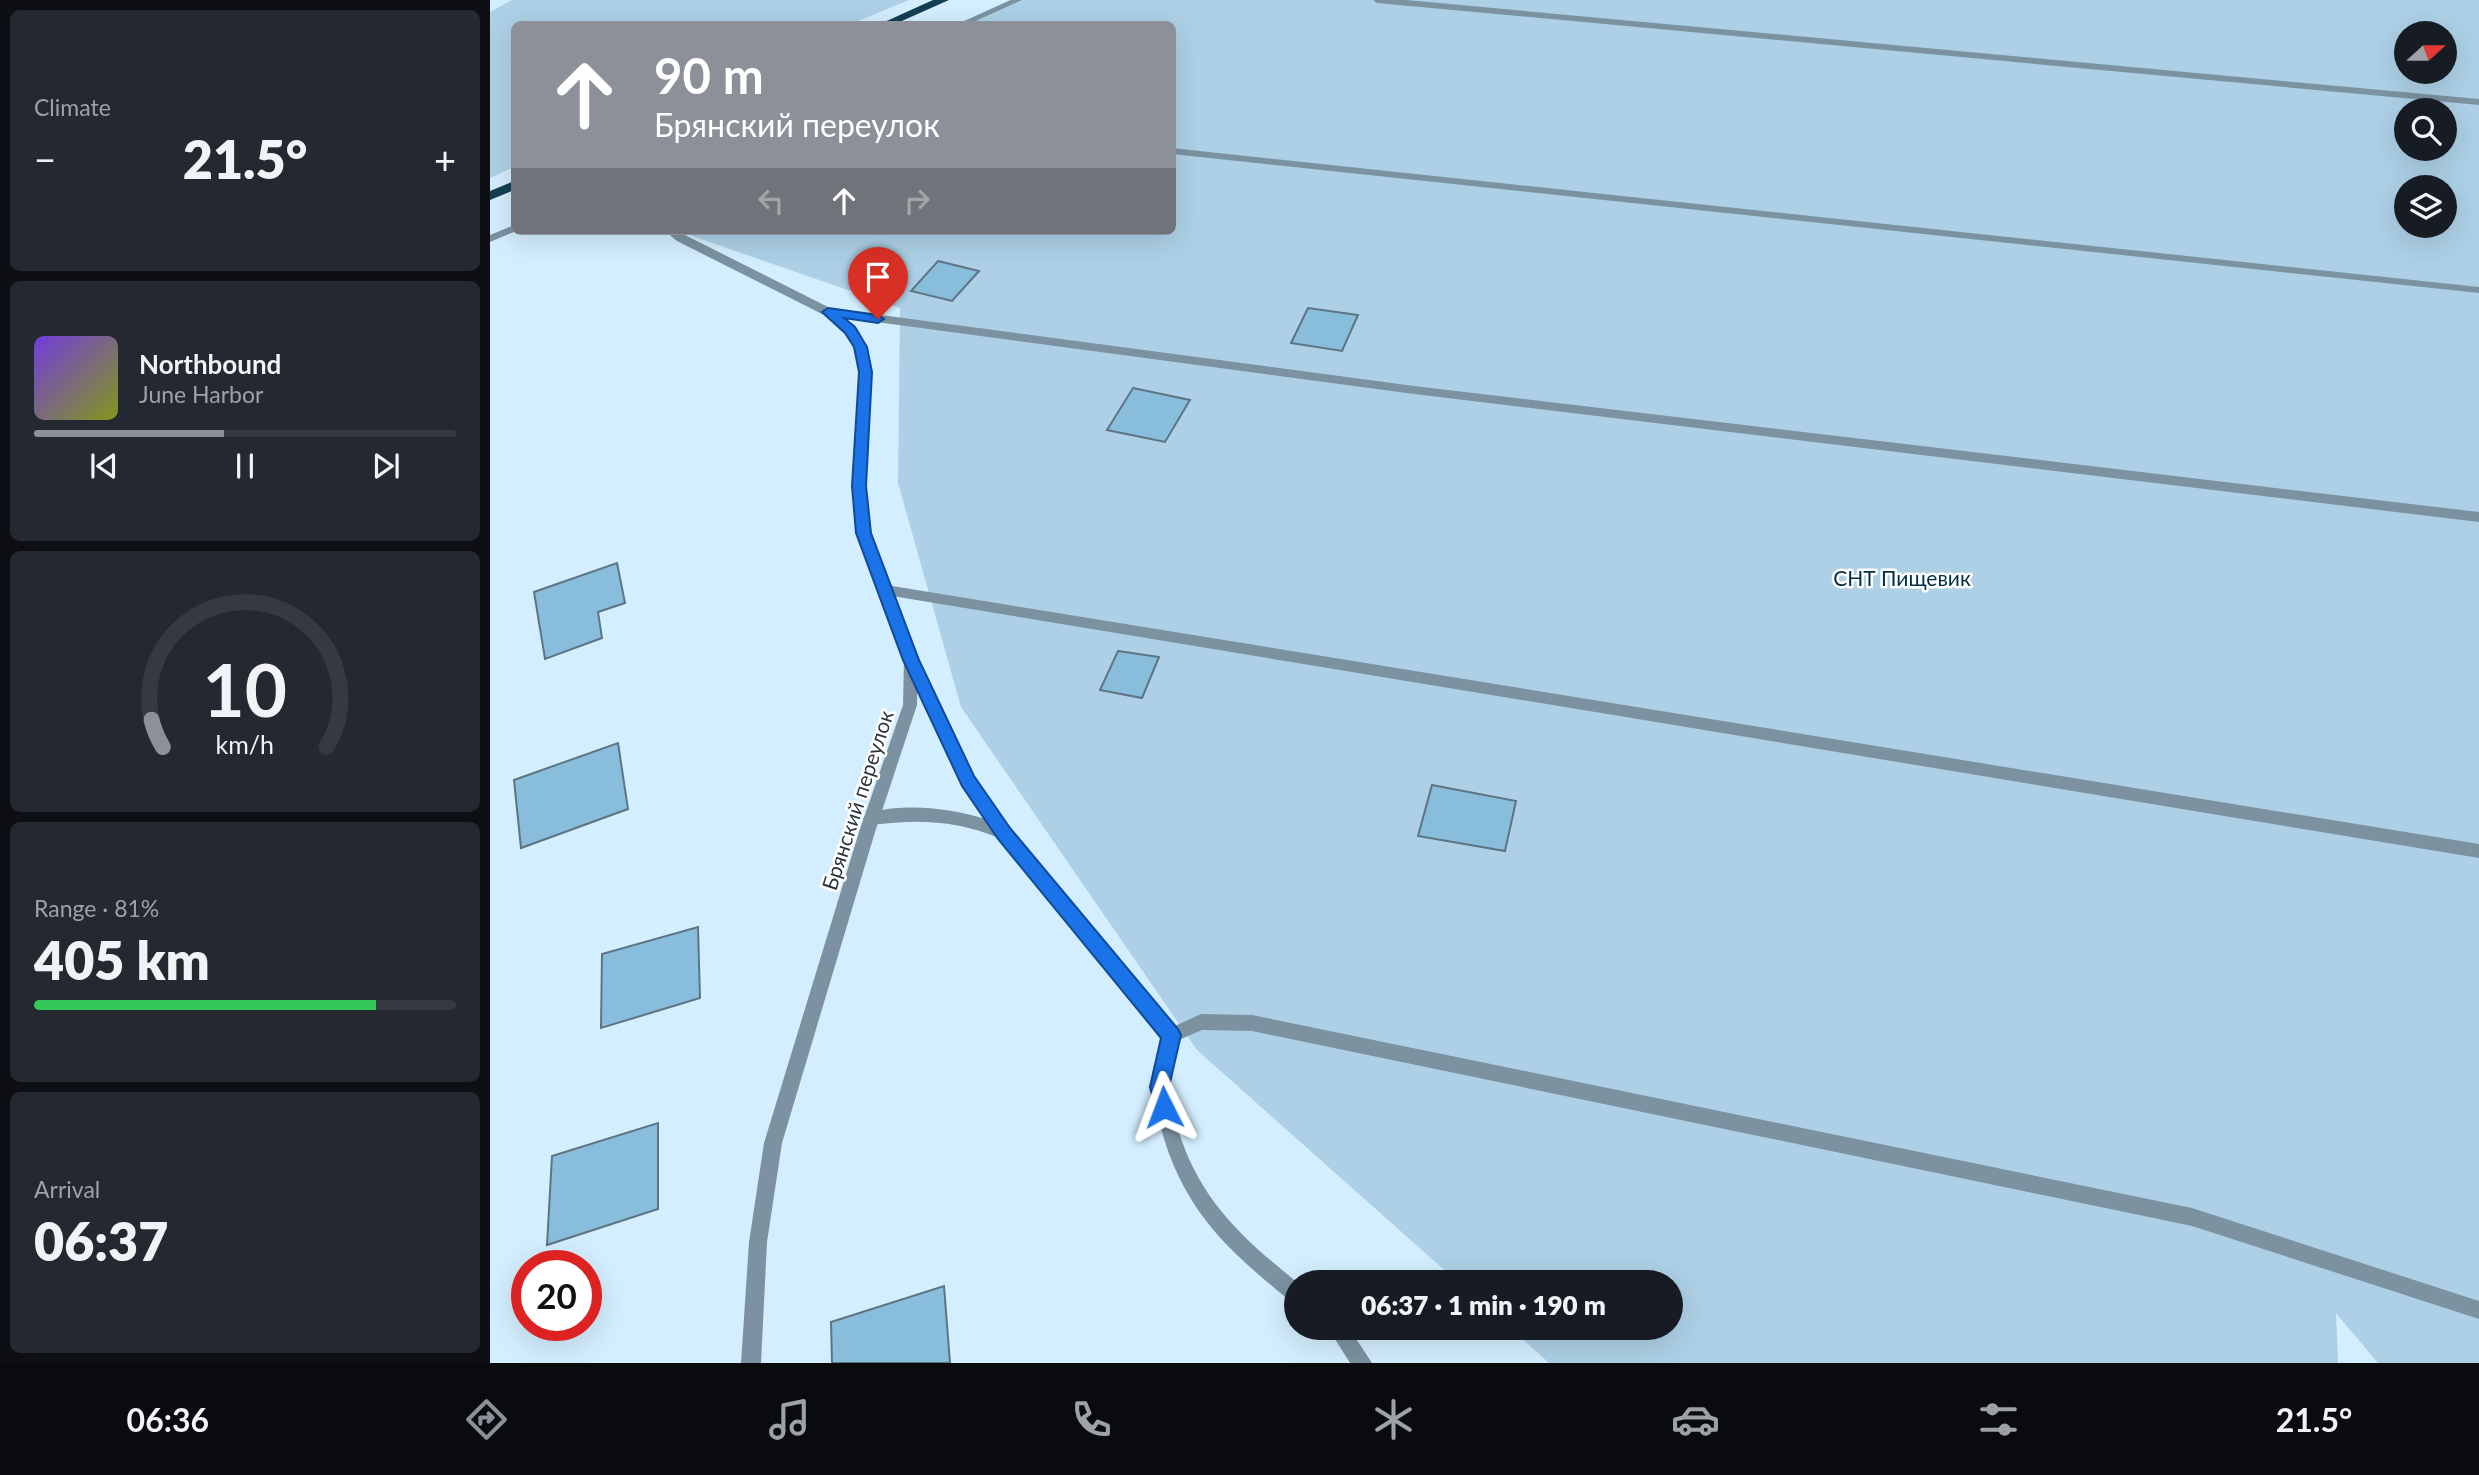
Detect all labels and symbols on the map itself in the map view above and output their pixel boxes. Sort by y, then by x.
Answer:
north arrow [2394,21,2457,84]
pin [848,247,908,319]
park label: СНТ Пищевик [1833,565,1971,590]
street label: Брянский переулок [816,707,898,893]
position arrow [1127,1070,1201,1144]
speed limit sign: 20 [511,1250,602,1341]

